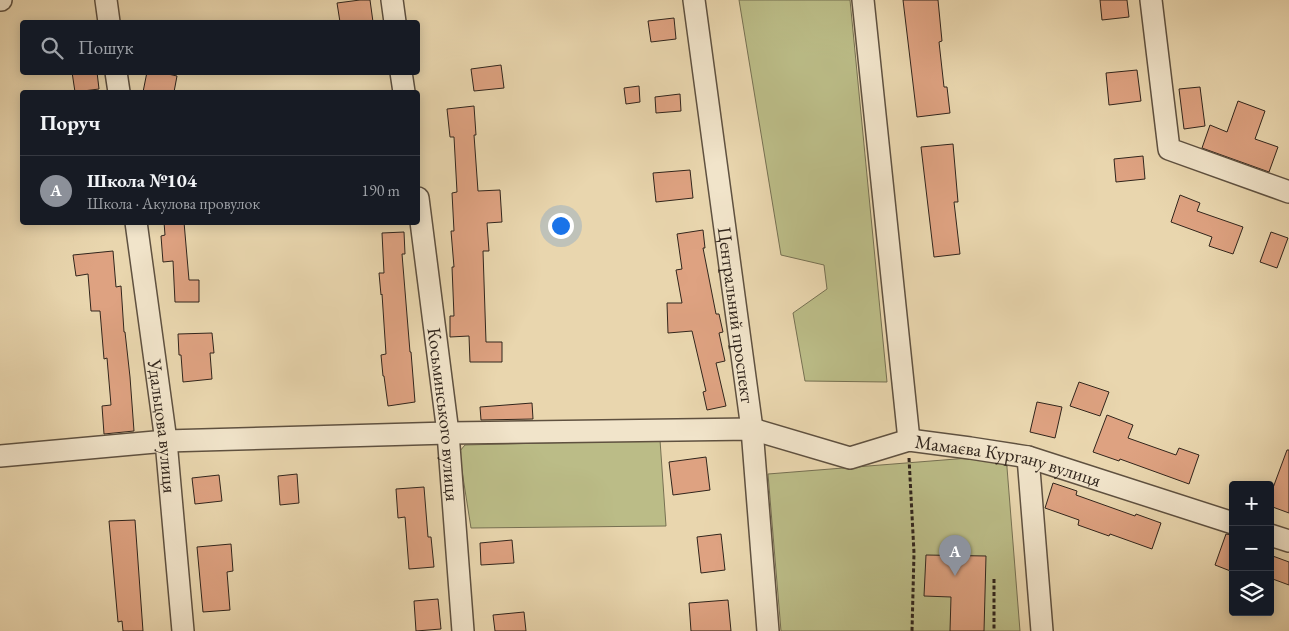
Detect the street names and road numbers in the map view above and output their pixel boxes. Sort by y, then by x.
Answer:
street label: Центральний проспект [712,226,761,405]
street label: Косьминського вулиця [422,326,466,503]
street label: Удальцова вулиця [142,357,183,495]
street label: Мамаєва Кургану вулиця [913,428,1105,492]

